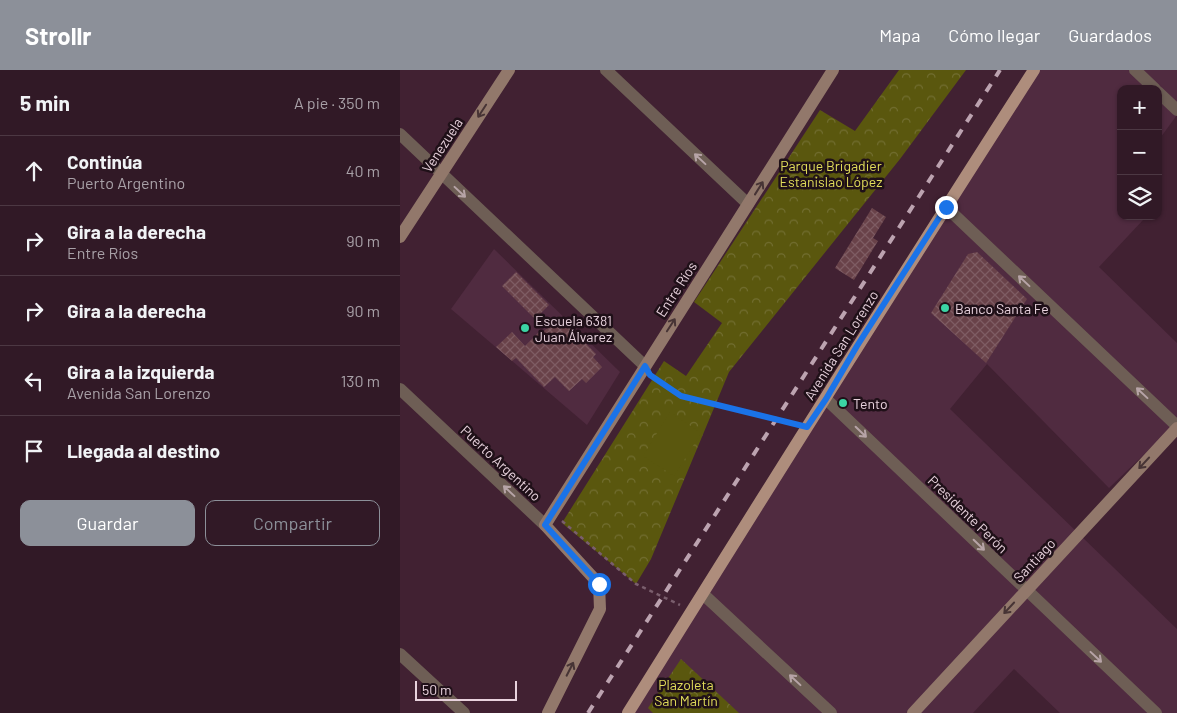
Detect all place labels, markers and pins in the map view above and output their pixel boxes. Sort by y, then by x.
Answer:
place label: Banco Santa Fe [955,300,1049,317]
marker: Banco Santa Fe [939,302,951,314]
place label: Escuela 6381 Juan Álvarez [535,312,612,345]
marker: Escuela 6381 Juan Álvarez [519,322,531,334]
place label: Tento [853,395,888,412]
marker: Tento [837,397,849,409]

